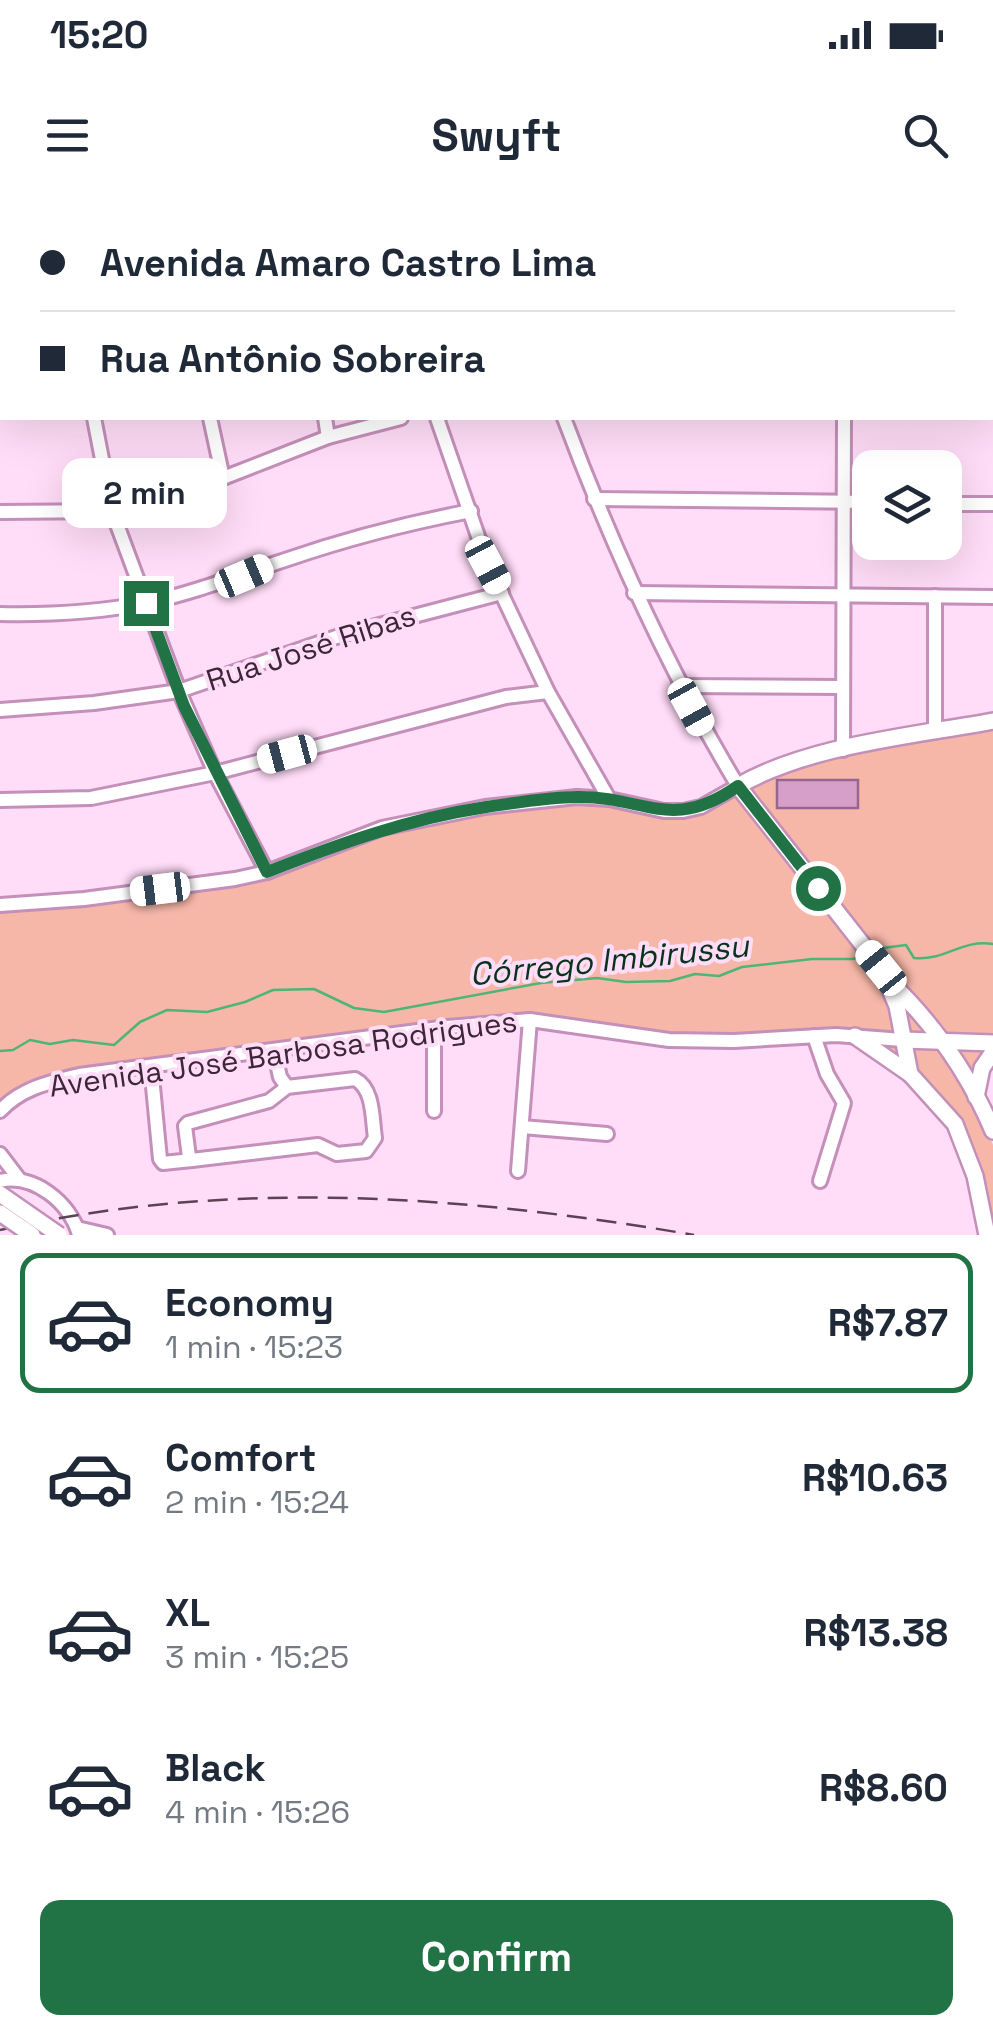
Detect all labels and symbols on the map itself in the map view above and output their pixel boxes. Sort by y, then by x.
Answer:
callout: 2 min [64,458,228,528]
car [461,531,515,599]
car [211,550,277,602]
route end [124,581,169,626]
street label: Rua José Ribas [201,595,420,700]
car [663,673,719,741]
car [254,732,320,776]
route start [796,866,841,911]
car [128,870,192,908]
water label: Córrego Imbirussu [468,925,752,995]
car [850,935,912,1001]
street label: Avenida José Barbosa Rodrigues [46,1001,519,1106]

